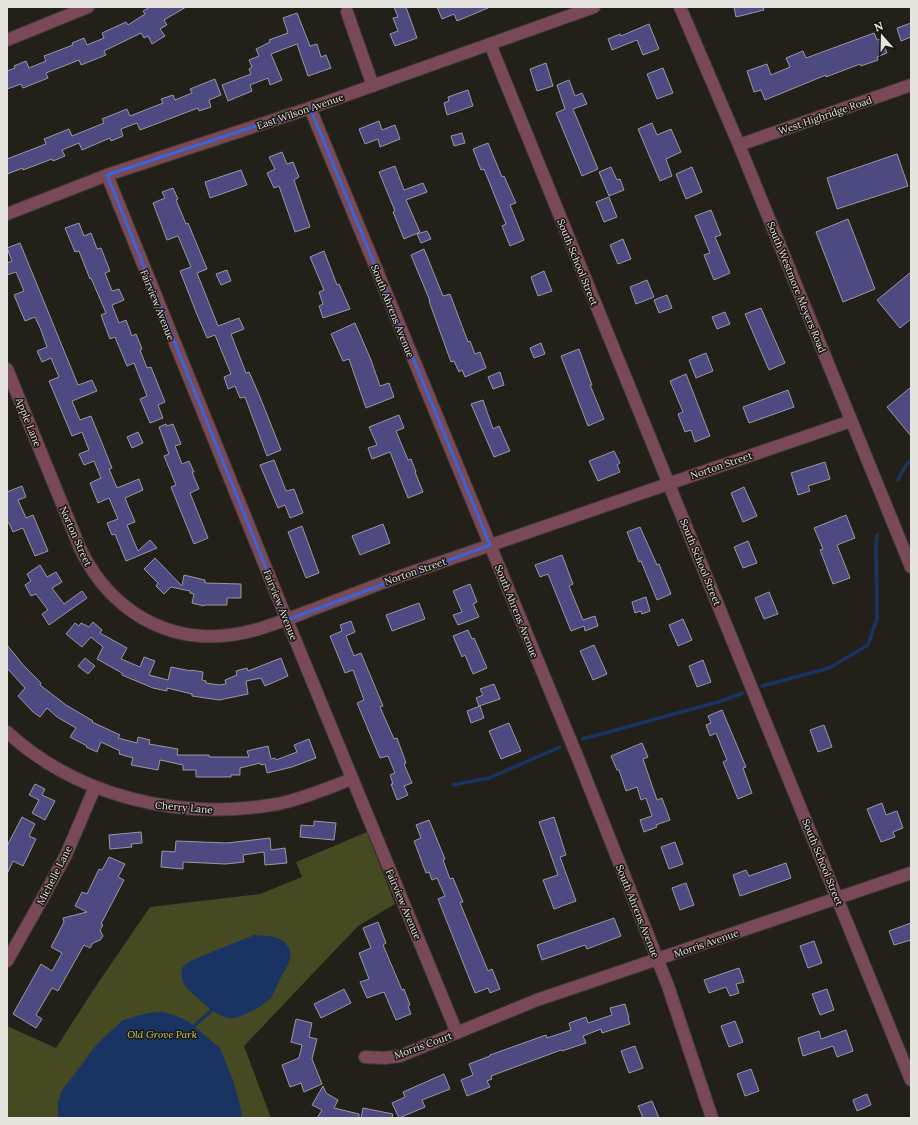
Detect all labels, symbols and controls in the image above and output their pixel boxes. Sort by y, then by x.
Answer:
north arrow [862,16,902,56]
text: N [872,18,885,35]
street label: East Wilson Avenue [255,90,346,132]
street label: West Highridge Road [777,93,874,138]
street label: South School Street [554,217,601,308]
street label: South Westmore Meyers Road [764,220,829,355]
street label: South Ahrens Avenue [368,263,417,360]
street label: Fairview Avenue [137,268,178,343]
street label: Apple Lane [12,395,44,449]
street label: Norton Street [689,449,754,482]
street label: Norton Street [56,504,95,568]
street label: South School Street [677,517,724,608]
street label: Norton Street [383,555,448,588]
street label: South Ahrens Avenue [492,563,541,660]
street label: Fairview Avenue [260,568,301,643]
street label: Cherry Lane [155,799,214,817]
street label: South School Street [799,817,846,908]
street label: Michelle Lane [34,843,75,907]
street label: South Ahrens Avenue [613,863,662,960]
street label: Fairview Avenue [383,867,424,942]
street label: Morris Avenue [672,926,741,961]
park label: Old Grove Park [127,1028,197,1041]
street label: Morris Court [392,1029,454,1062]

